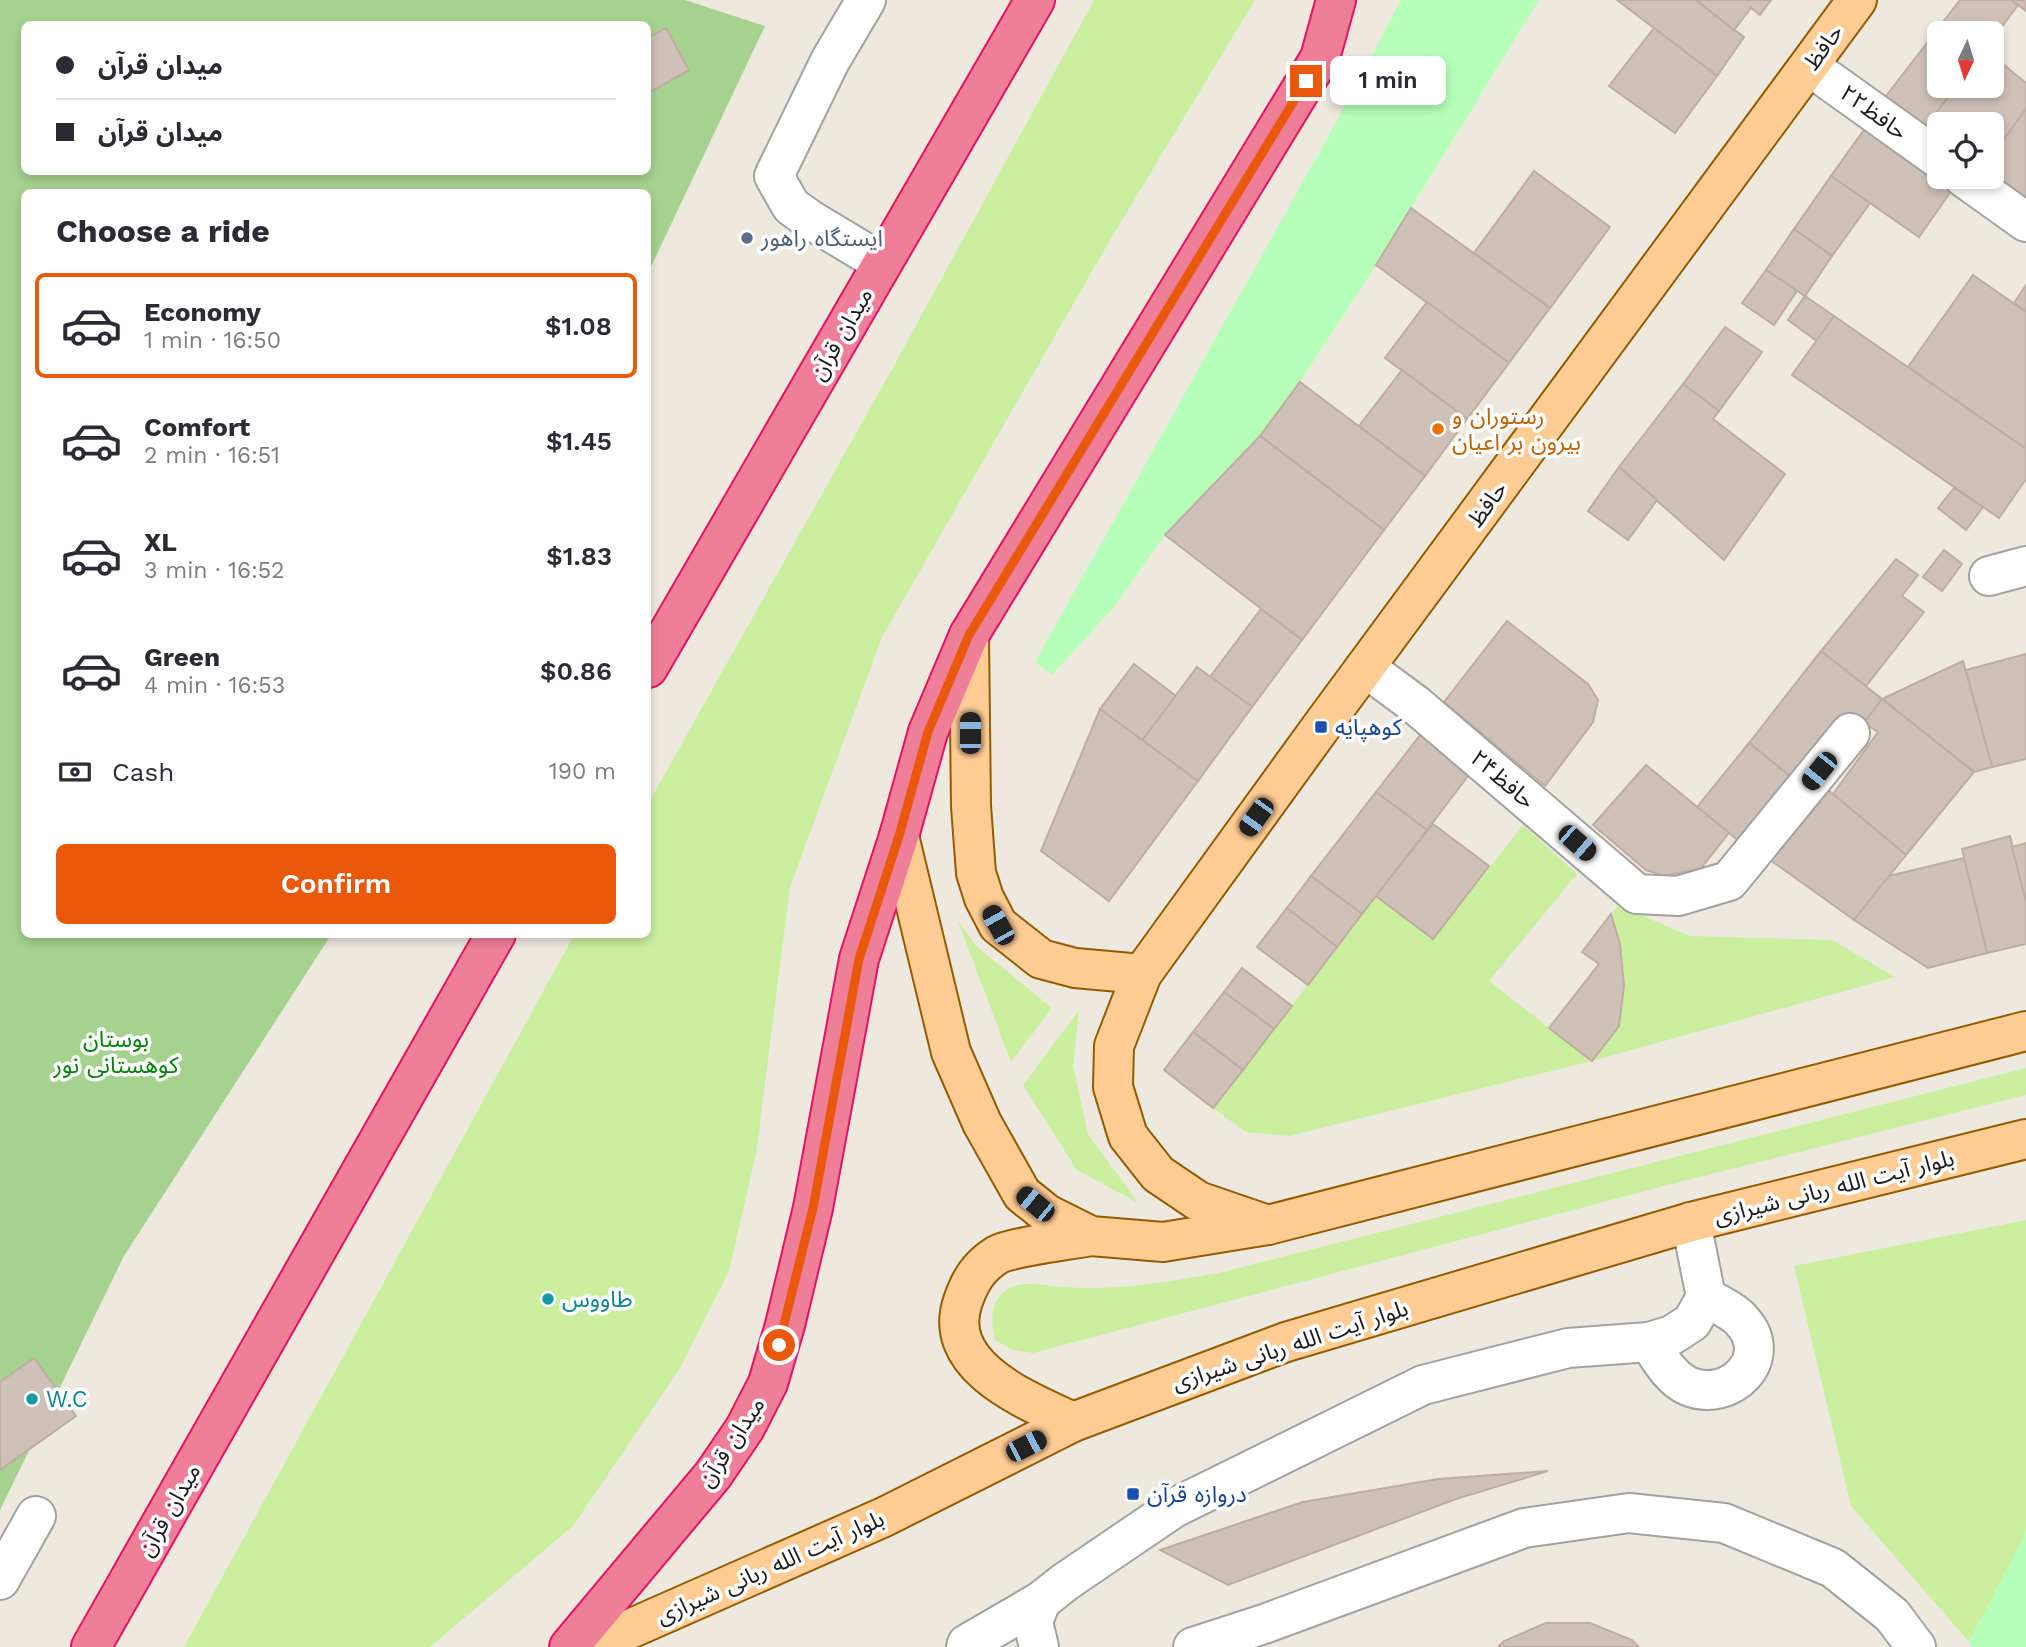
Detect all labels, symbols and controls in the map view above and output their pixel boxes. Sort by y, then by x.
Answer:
street label: حافظ [1798,19,1849,75]
north arrow [1927,21,2004,98]
map controls [1927,21,2004,189]
text: میدان قرآن [98,50,223,80]
callout: 1 min [1330,56,1446,106]
route end [1290,65,1322,97]
text: 1 min [1358,67,1418,94]
street label: حافظ۲۲ [1835,79,1912,146]
button: locate [1927,112,2004,189]
text: میدان قرآن [98,117,223,147]
text: Choose a ride [56,212,270,250]
place label: ایستگاه راهور [760,225,883,252]
marker: ایستگاه راهور [739,230,755,246]
street label: میدان قرآن [804,283,879,385]
icon: car [60,294,123,357]
text: Economy [144,297,261,327]
text: $1.08 [545,311,612,341]
text: 1 min · 16:50 [144,327,281,354]
place label: رستوران و بیرون بر اعيان [1452,403,1581,456]
icon: car [60,409,123,472]
text: Comfort [144,412,250,442]
marker: رستوران و بیرون بر اعيان [1430,421,1446,437]
text: $1.45 [546,426,612,456]
text: 2 min · 16:51 [144,442,280,469]
street label: حافظ [1462,476,1513,532]
icon: car [60,524,123,587]
text: XL [144,527,177,557]
text: $1.83 [546,541,612,571]
text: 3 min · 16:52 [144,557,285,584]
icon: car [60,639,123,702]
text: Green [144,642,220,672]
text: $0.86 [540,656,612,686]
text: 4 min · 16:53 [144,672,285,699]
car [960,712,981,754]
place label: کوهپایه [1335,714,1402,742]
marker: کوهپایه [1313,719,1329,735]
street label: حافظ۲۴ [1465,744,1540,814]
car [1798,748,1841,794]
icon: cash [56,753,94,791]
text: Cash [112,757,174,787]
text: 190 m [549,758,616,785]
car [1236,794,1277,840]
car [1555,821,1600,865]
button: Confirm [56,844,616,924]
car [979,902,1018,948]
park label: بوستان کوهستانی نور [53,1026,179,1079]
street label: بلوار آیت الله ربانی شیرازی [1711,1145,1957,1230]
car [1013,1183,1058,1225]
place label: طاووس [562,1286,633,1313]
marker: طاووس [540,1291,556,1307]
street label: بلوار آیت الله ربانی شیرازی [1169,1295,1412,1396]
route start [763,1329,795,1361]
place label: W.C [46,1386,88,1413]
marker: W.C [24,1391,40,1407]
street label: میدان قرآن [692,1392,771,1492]
car [1003,1427,1050,1465]
street label: میدان قرآن [132,1459,207,1561]
place label: دروازه قرآن [1147,1481,1247,1508]
marker: دروازه قرآن [1125,1486,1141,1502]
street label: بلوار آیت الله ربانی شیرازی [652,1505,888,1630]

